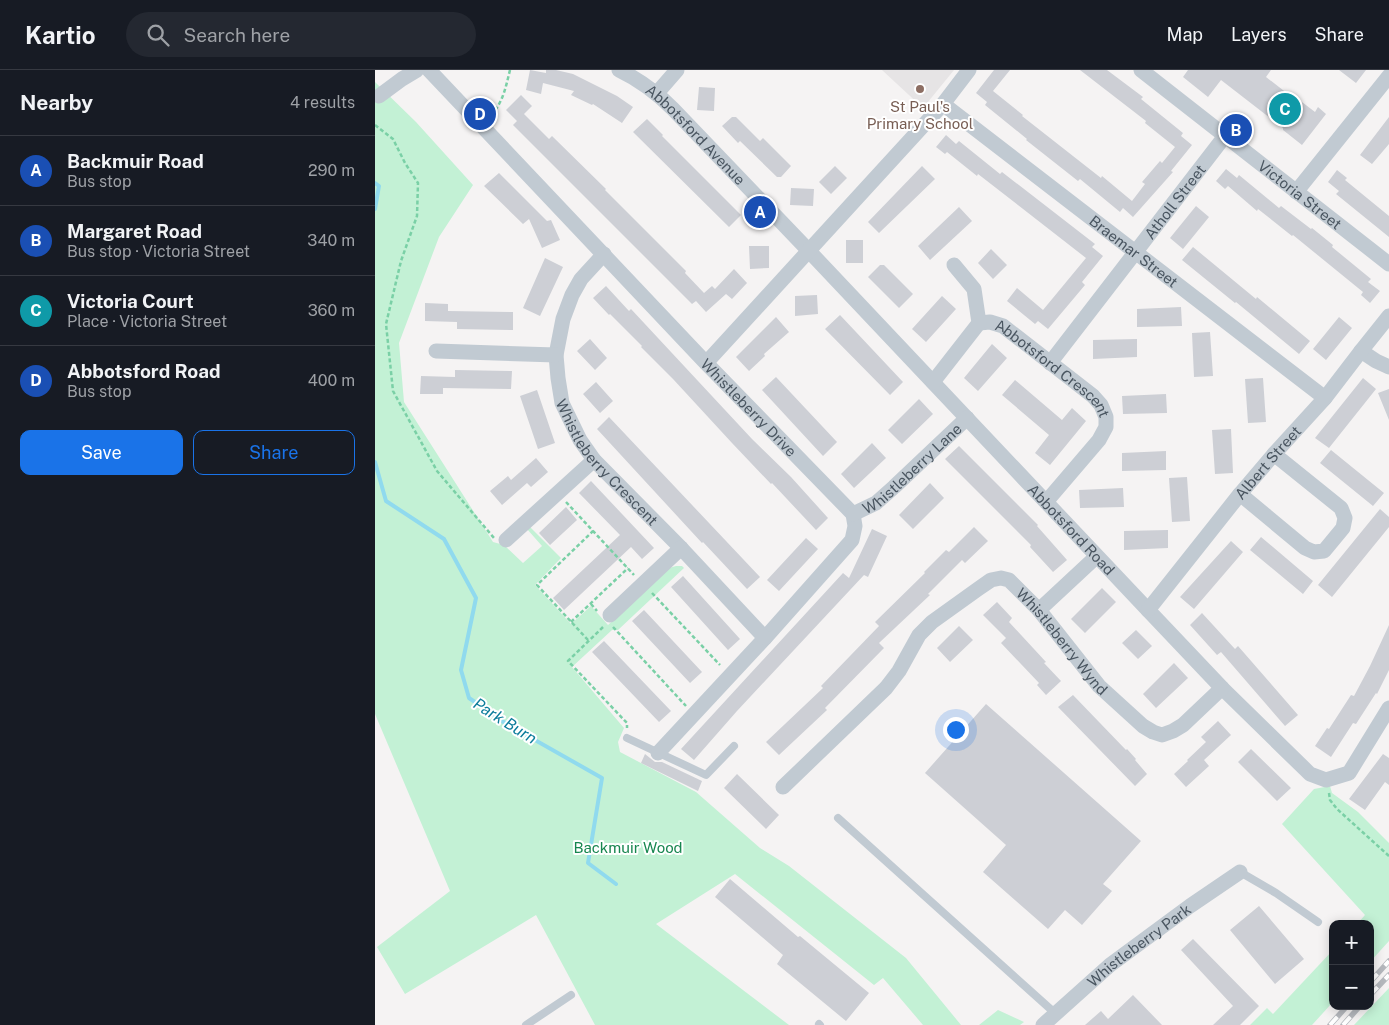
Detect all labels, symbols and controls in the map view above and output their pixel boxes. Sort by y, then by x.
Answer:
search box [126,12,476,57]
text: Kartio [25,21,96,49]
icon: search [144,21,172,49]
text: Search here [184,24,290,46]
text: Map [1167,24,1203,45]
text: Layers [1231,24,1287,45]
text: Share [1315,24,1364,45]
street label: Abbotsford Avenue [643,81,749,188]
marker: St Paul's Primary School [914,83,926,95]
text: Nearby [20,90,93,115]
pin: C [1269,90,1301,128]
text: 4 results [290,93,355,112]
pin: D [464,95,496,133]
place label: St Paul's Primary School [867,98,973,132]
pin: B [1220,111,1252,149]
text: Backmuir Road [67,150,204,172]
street label: Victoria Street [1255,157,1345,232]
text: A [30,161,42,180]
text: 290 m [308,161,355,180]
street label: Atholl Street [1141,161,1209,242]
text: Bus stop [67,172,131,191]
pin: A [744,193,776,231]
street label: Braemar Street [1086,212,1182,290]
text: Margaret Road [67,220,202,242]
text: B [31,231,41,250]
text: 340 m [307,231,355,250]
text: Bus stop · Victoria Street [67,242,250,261]
text: Victoria Court [67,290,194,312]
text: C [30,301,42,320]
text: 360 m [308,301,355,320]
text: Place · Victoria Street [67,312,227,331]
street label: Abbotsford Crescent [993,316,1114,420]
street label: Whistleberry Drive [698,355,800,460]
text: Abbotsford Road [67,360,221,382]
text: D [30,371,42,390]
text: 400 m [308,371,355,390]
text: Bus stop [67,382,131,401]
street label: Whistleberry Crescent [553,396,662,528]
street label: Whistleberry Lane [859,420,965,517]
street label: Albert Street [1231,422,1304,502]
button: Save [20,430,183,475]
button: Share [193,430,355,475]
street label: Abbotsford Road [1025,480,1118,578]
street label: Whistleberry Wynd [1013,584,1111,698]
water label: Park Burn [470,694,540,748]
your location [943,717,969,743]
park label: Backmuir Wood [573,839,683,856]
street label: Whistleberry Park [1084,900,1194,990]
map controls [1329,920,1374,1010]
button: + [1329,920,1374,965]
button: − [1329,965,1374,1010]

